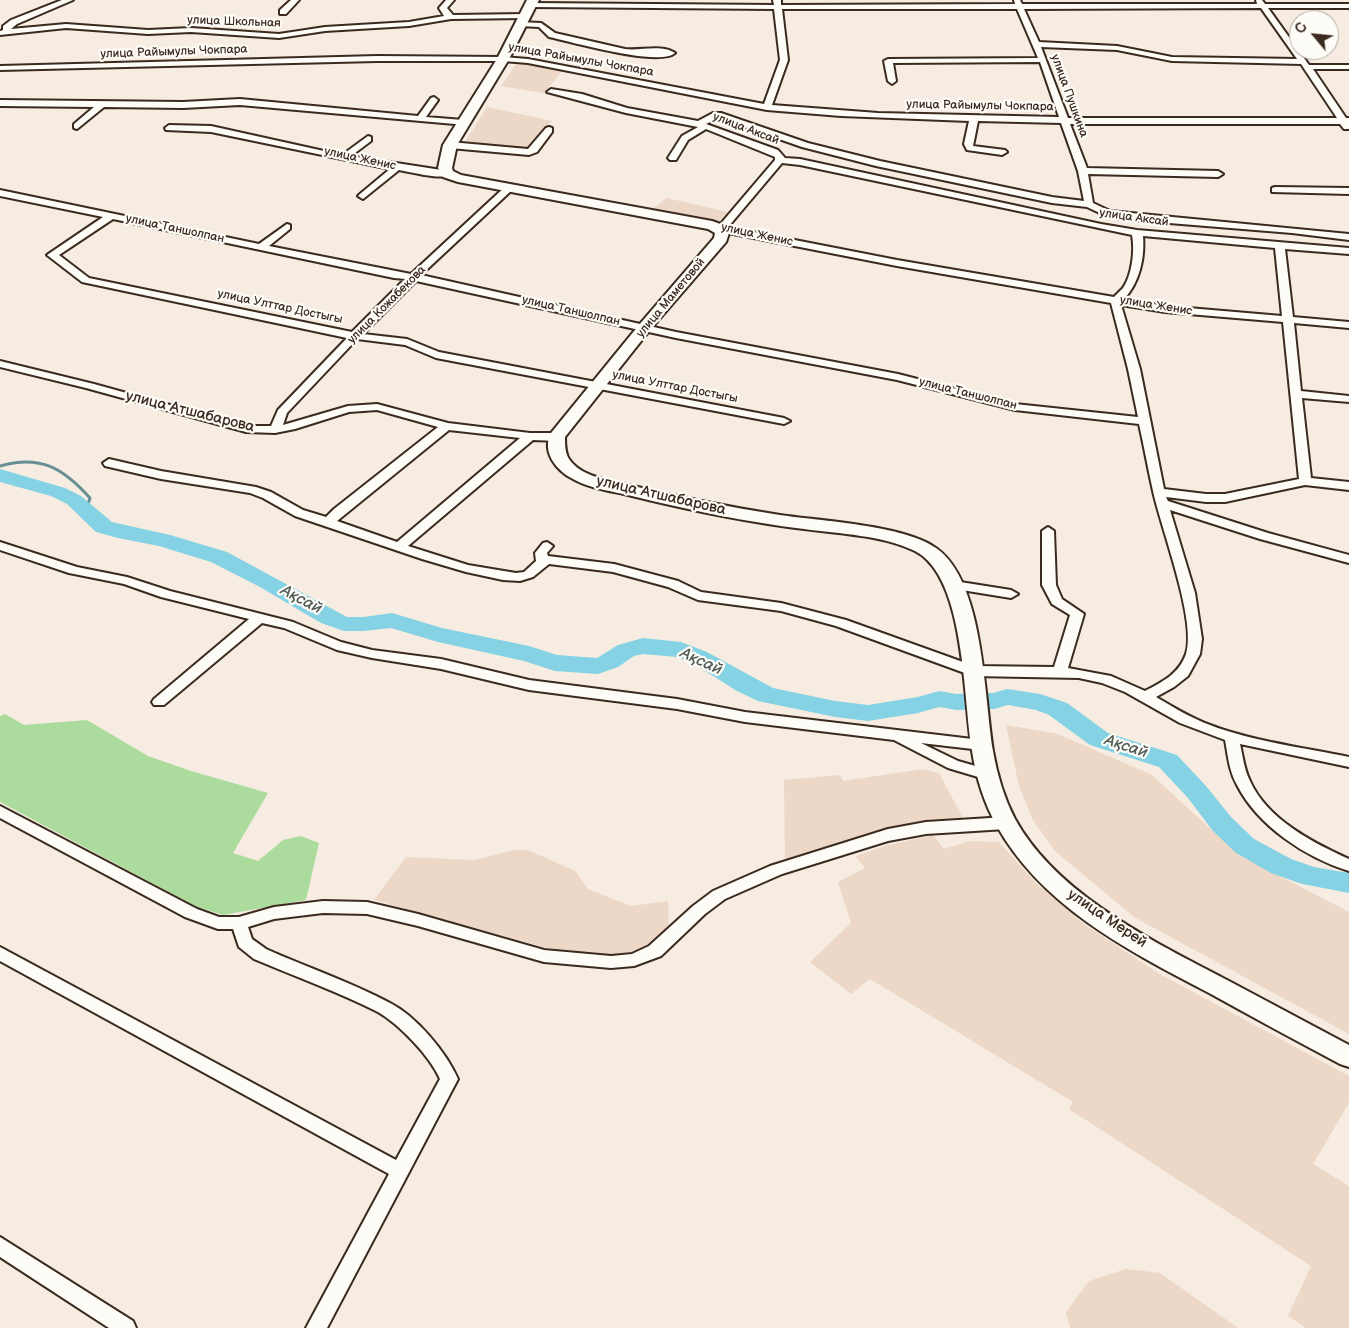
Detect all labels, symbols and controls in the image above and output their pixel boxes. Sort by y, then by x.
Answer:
north arrow [1289,10,1339,60]
street label: улица Школьная [187,13,281,31]
text: С [1291,20,1311,36]
street label: улица Райымулы Чокпара [507,40,655,80]
street label: улица Райымулы Чокпара [100,42,248,62]
street label: улица Пушкина [1047,53,1091,139]
street label: улица Райымулы Чокпара [906,98,1054,114]
street label: улица Аксай [711,110,781,148]
street label: улица Женис [323,144,397,174]
street label: улица Аксай [1098,206,1170,230]
street label: улица Таншолпан [124,212,226,246]
street label: улица Женис [720,220,794,250]
street label: улица Маметовой [634,255,708,341]
street label: улица Кожабекова [345,263,429,347]
street label: улица Улттар Достыгы [216,287,344,327]
street label: улица Таншолпан [520,293,622,329]
street label: улица Женис [1119,293,1193,319]
street label: улица Улттар Достыгы [611,368,739,406]
street label: улица Таншолпан [918,375,1018,413]
street label: улица Атшабарова [124,387,256,437]
street label: улица Атшабарова [595,472,727,520]
water label: Ақсай [277,581,325,619]
water label: Ақсай [677,644,725,680]
water label: Ақсай [1102,731,1150,763]
street label: улица Мерей [1064,886,1150,952]

